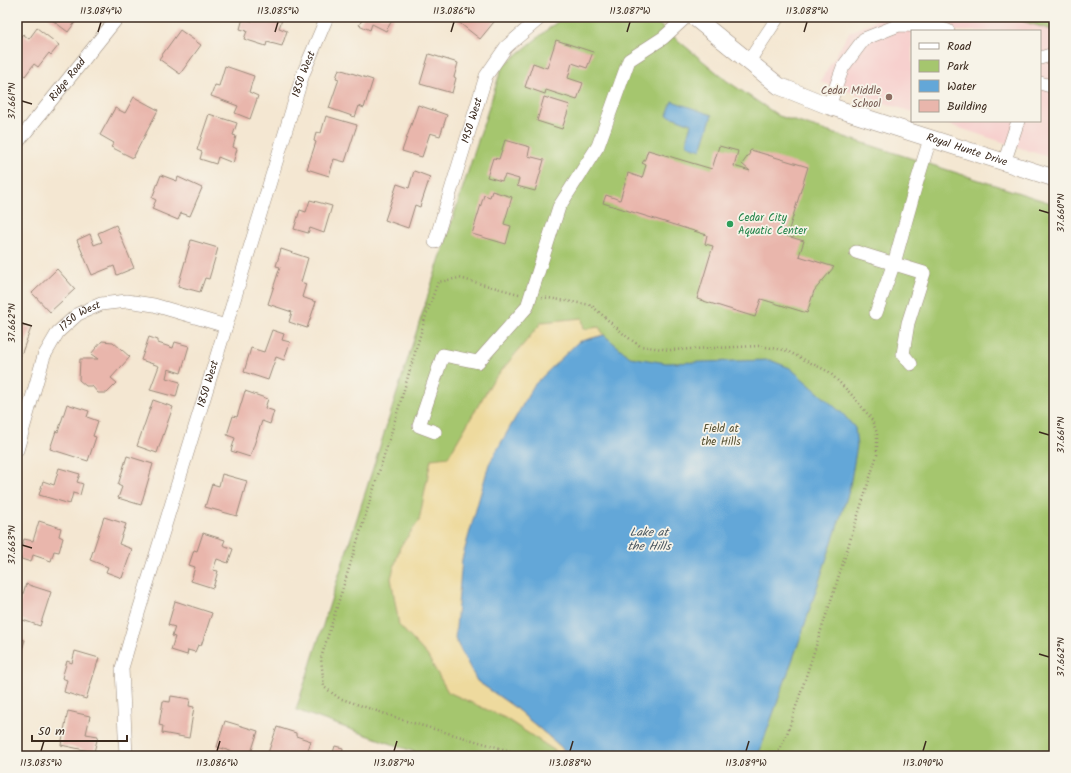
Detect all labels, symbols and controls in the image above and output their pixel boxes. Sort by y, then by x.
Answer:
text: 113.084°W [80,3,122,19]
text: 113.085°W [257,3,299,19]
text: 113.086°W [433,3,475,19]
text: 113.087°W [609,3,651,19]
text: 113.088°W [786,3,828,19]
legend [911,30,1041,122]
text: Road [947,37,972,56]
street label: 1850 West [287,48,321,100]
street label: Ridge Road [45,54,91,105]
text: Park [947,57,969,76]
text: Water [947,77,977,96]
text: 37.661°N [4,82,20,120]
place label: Cedar Middle School [821,82,881,113]
marker: Cedar Middle School [884,92,894,102]
street label: 1950 West [457,95,488,146]
text: Building [947,97,987,116]
street label: Royal Hunte Drive [924,129,1010,171]
text: 37.660°N [1053,193,1069,232]
place label: Cedar City Aquatic Center [738,209,808,240]
marker: Cedar City Aquatic Center [725,219,735,229]
street label: 1750 West [55,296,104,336]
text: 37.662°N [4,303,20,343]
street label: 1850 West [193,357,224,410]
text: 37.661°N [1053,416,1069,454]
park label: Field at the Hills [701,420,741,451]
water label: Lake at the Hills [627,523,672,556]
text: 37.663°N [4,525,20,565]
text: 37.662°N [1053,637,1069,677]
scale bar [32,717,127,743]
text: 50 m [38,722,65,741]
text: 113.085°W [20,755,62,771]
text: 113.086°W [196,755,238,771]
text: 113.087°W [373,755,415,771]
text: 113.088°W [549,755,591,771]
text: 113.089°W [725,755,767,771]
text: 113.090°W [903,755,943,771]

